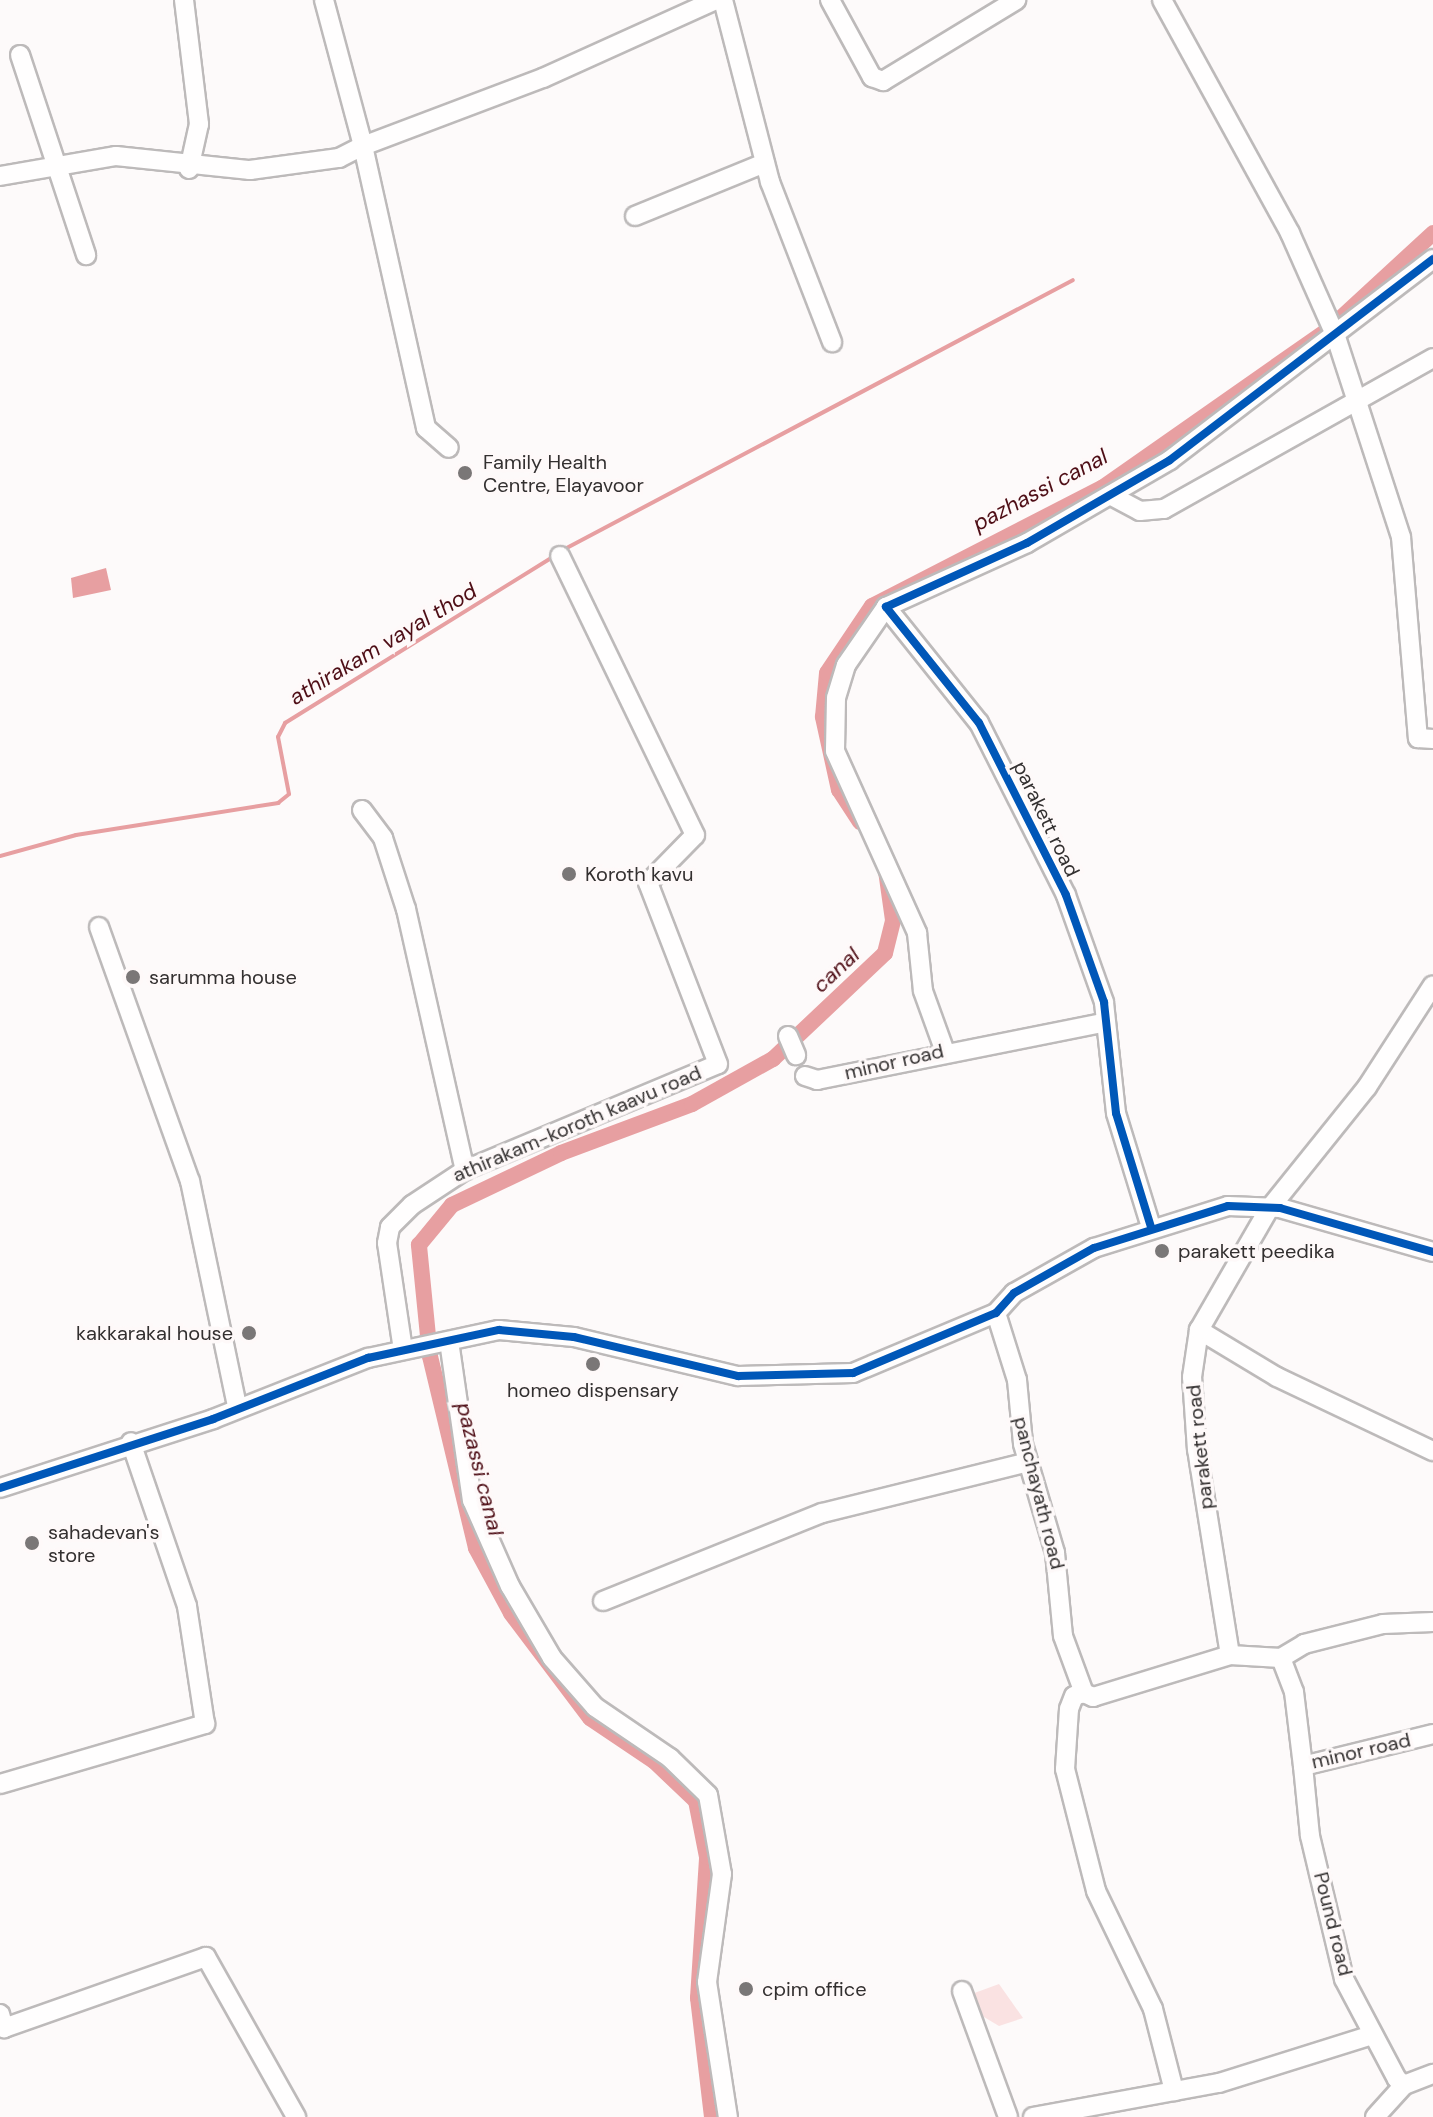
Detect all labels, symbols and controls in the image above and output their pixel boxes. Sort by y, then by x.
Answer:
water label: pazhassi canal [968,443,1112,537]
place label: Family Health Centre, Elayavoor [483,450,644,497]
marker: Family Health Centre, Elayavoor [454,462,476,484]
water label: athirakam vayal thod [284,578,482,710]
street label: parakett road [1008,757,1084,881]
place label: Koroth kavu [585,862,694,886]
marker: Koroth kavu [560,865,578,883]
water label: canal [807,942,865,998]
place label: sarumma house [149,965,297,989]
marker: sarumma house [124,968,142,986]
street label: minor road [842,1039,946,1085]
street label: athirakam-koroth kaavu road [449,1061,705,1187]
place label: parakett peedika [1178,1239,1335,1263]
marker: parakett peedika [1153,1242,1171,1260]
place label: kakkarakal house [76,1321,233,1345]
marker: kakkarakal house [240,1324,258,1342]
marker: homeo dispensary [582,1353,604,1375]
place label: homeo dispensary [507,1378,679,1402]
street label: parakett road [1182,1383,1218,1511]
water label: pazassi canal [451,1400,509,1538]
street label: panchayath road [1008,1414,1070,1572]
place label: sahadevan's store [48,1520,159,1567]
marker: sahadevan's store [23,1534,41,1552]
street label: minor road [1309,1728,1413,1774]
street label: Pound road [1309,1870,1357,1978]
place label: cpim office [762,1977,867,2001]
marker: cpim office [737,1980,755,1998]

